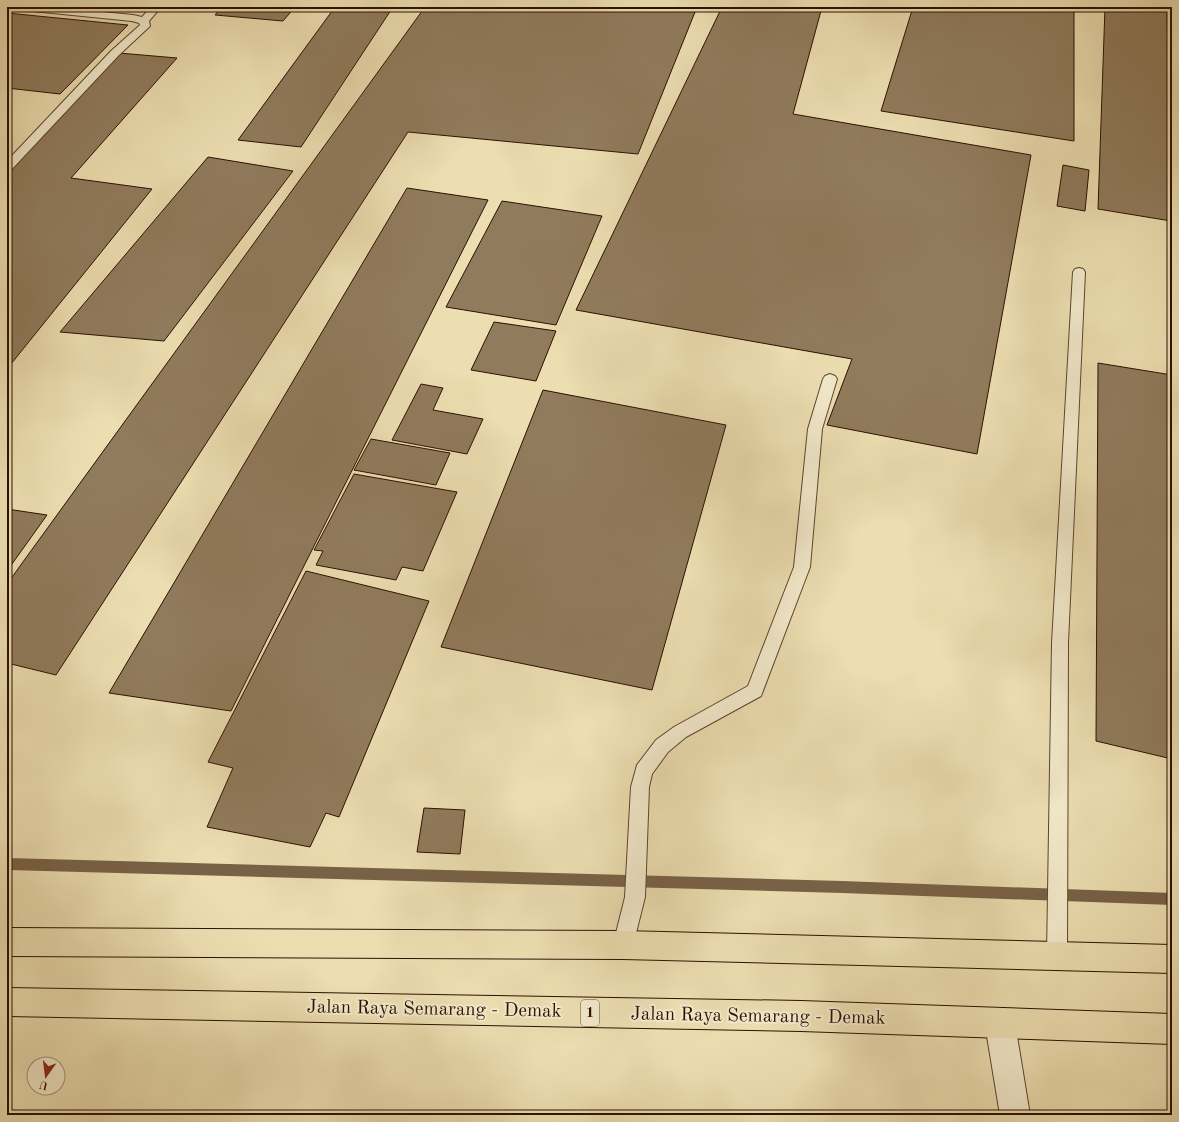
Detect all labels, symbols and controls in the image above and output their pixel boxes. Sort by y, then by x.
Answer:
street label: Jalan Raya Semarang - Demak [306,998,562,1022]
road number: 1 [581,1000,599,1026]
street label: Jalan Raya Semarang - Demak [630,1005,886,1029]
north arrow [26,1056,66,1096]
text: U [38,1078,50,1091]

